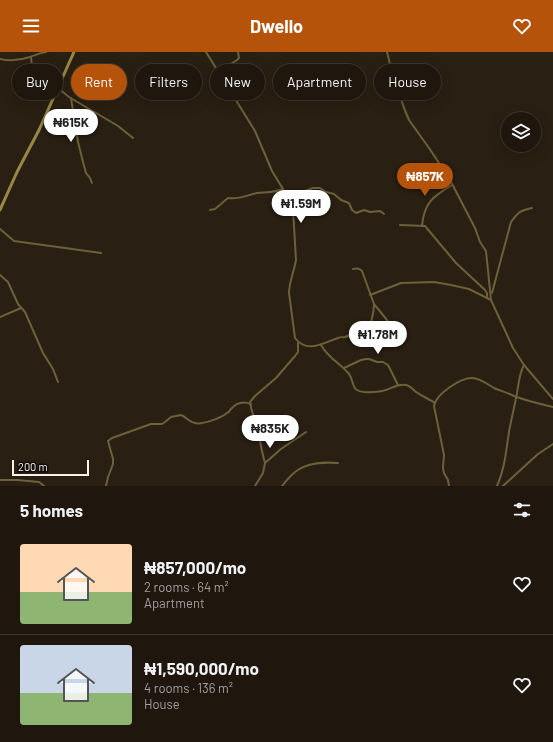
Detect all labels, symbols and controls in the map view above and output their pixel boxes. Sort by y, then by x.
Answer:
icon: menu [20,15,42,37]
text: Dwello [250,15,303,37]
icon: heart [511,15,533,37]
chip: Buy [12,64,63,100]
chip: Rent [71,64,127,100]
chip: Filters [135,64,202,100]
chip: New [210,64,265,100]
chip: Apartment [273,64,366,100]
chip: House [374,64,441,100]
pin: ₦615K [43,109,99,143]
map controls [501,112,541,152]
button: layers [501,112,541,152]
text: ₦615K [53,114,89,130]
pin: ₦857K [397,163,453,197]
text: ₦857K [406,168,444,184]
pin: ₦1.59M [268,190,334,224]
text: ₦1.59M [281,195,321,211]
pin: ₦1.78M [345,321,411,355]
text: ₦1.78M [358,326,398,342]
pin: ₦835K [242,415,298,449]
text: ₦835K [251,420,289,436]
scale bar [12,458,89,477]
text: 200 m [18,460,48,473]
icon: filters [511,499,533,521]
text: 5 homes [20,500,83,520]
text: ₦857,000/mo [144,557,246,577]
icon: home [52,560,100,608]
icon: heart [511,573,533,595]
text: 2 rooms · 64 m² [144,579,229,595]
text: Apartment [144,595,205,611]
text: ₦1,590,000/mo [144,658,259,678]
icon: home [52,661,100,709]
icon: heart [511,674,533,696]
text: 4 rooms · 136 m² [144,680,233,696]
text: House [144,696,180,712]

